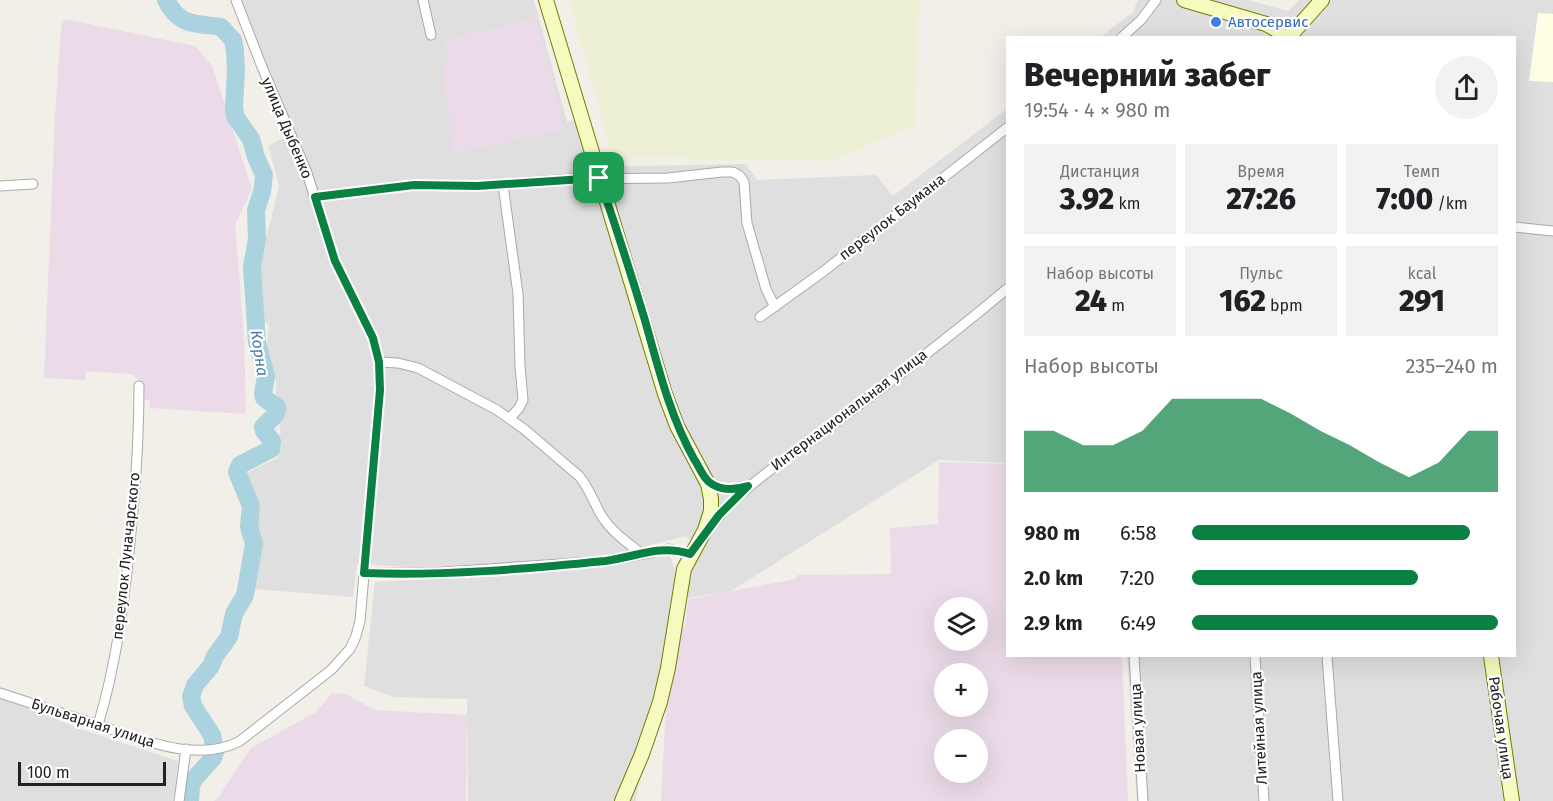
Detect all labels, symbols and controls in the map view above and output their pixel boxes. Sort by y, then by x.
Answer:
place label: Автосервис [1228,13,1309,31]
marker: Автосервис [1209,15,1223,29]
text: Вечерний забег [1024,55,1270,95]
button: share [1435,56,1498,119]
street label: улица Дыбенко [258,75,316,181]
text: 19:54 · 4 × 980 m [1024,98,1170,122]
pin [573,152,624,203]
icon: arrive [582,161,615,194]
text: Дистанция [1060,162,1140,181]
text: Время [1237,162,1285,181]
text: Темп [1404,162,1440,181]
street label: переулок Баумана [835,170,949,264]
text: 3.92 [1060,181,1114,217]
text: 27:26 [1226,181,1296,217]
text: 7:00 [1376,181,1433,217]
text: km [1114,194,1140,213]
text: /km [1433,194,1468,213]
text: Набор высоты [1046,264,1154,283]
text: Пульс [1239,264,1283,283]
text: kcal [1408,264,1436,283]
text: 24 [1075,283,1107,319]
text: 162 [1219,283,1266,319]
text: 291 [1399,283,1445,319]
text: m [1107,296,1125,315]
text: bpm [1266,296,1303,315]
water label: Корна [247,329,273,377]
street label: Интернациональная улица [767,345,931,475]
text: Набор высоты [1024,354,1159,378]
text: 235–240 m [1405,354,1498,378]
street label: переулок Луначарского [108,471,144,641]
text: 980 m [1024,521,1080,545]
text: 6:58 [1120,521,1157,545]
text: 2.0 km [1024,566,1083,590]
text: 7:20 [1120,566,1155,590]
map controls [934,597,988,783]
button: layers [934,597,988,651]
text: 2.9 km [1024,611,1083,635]
text: 6:49 [1120,611,1156,635]
button: + [934,663,988,717]
street label: Литейная улица [1247,671,1271,785]
street label: Рабочая улица [1485,675,1517,781]
street label: Новая улица [1127,683,1149,773]
street label: Бульварная улица [29,695,157,751]
button: − [934,729,988,783]
scale bar [18,759,166,786]
text: 100 m [27,763,70,782]

